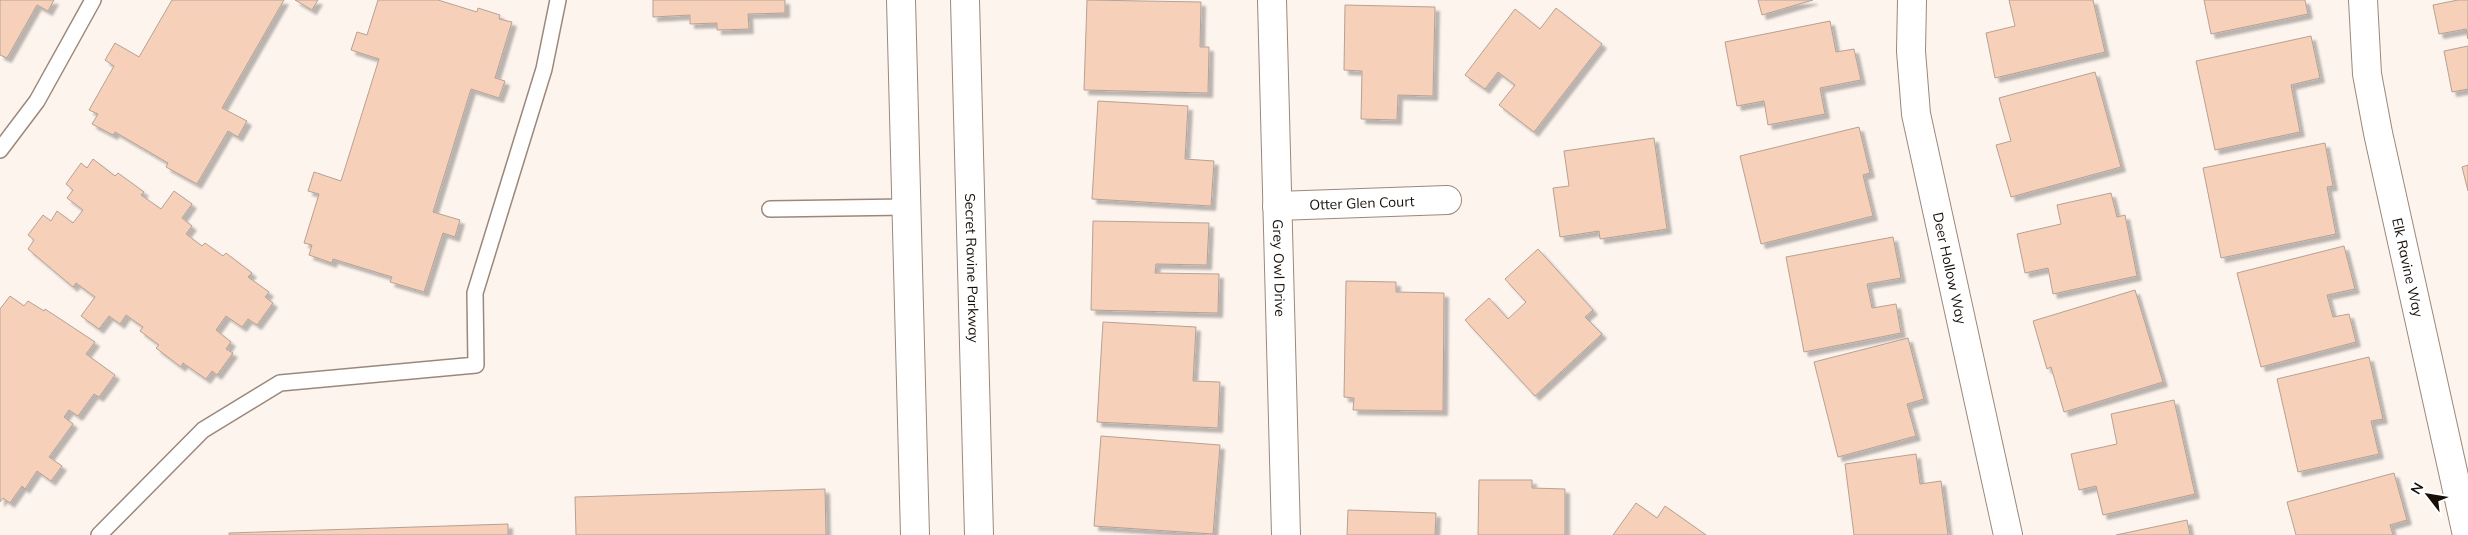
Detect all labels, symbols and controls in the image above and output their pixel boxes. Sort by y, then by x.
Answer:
street label: Otter Glen Court [1309,192,1415,214]
street label: Secret Ravine Parkway [961,193,983,344]
street label: Deer Hollow Way [1929,210,1971,326]
street label: Elk Ravine Way [2388,216,2428,320]
street label: Grey Owl Drive [1269,219,1289,317]
north arrow [2403,470,2453,520]
text: N [2406,479,2427,497]

